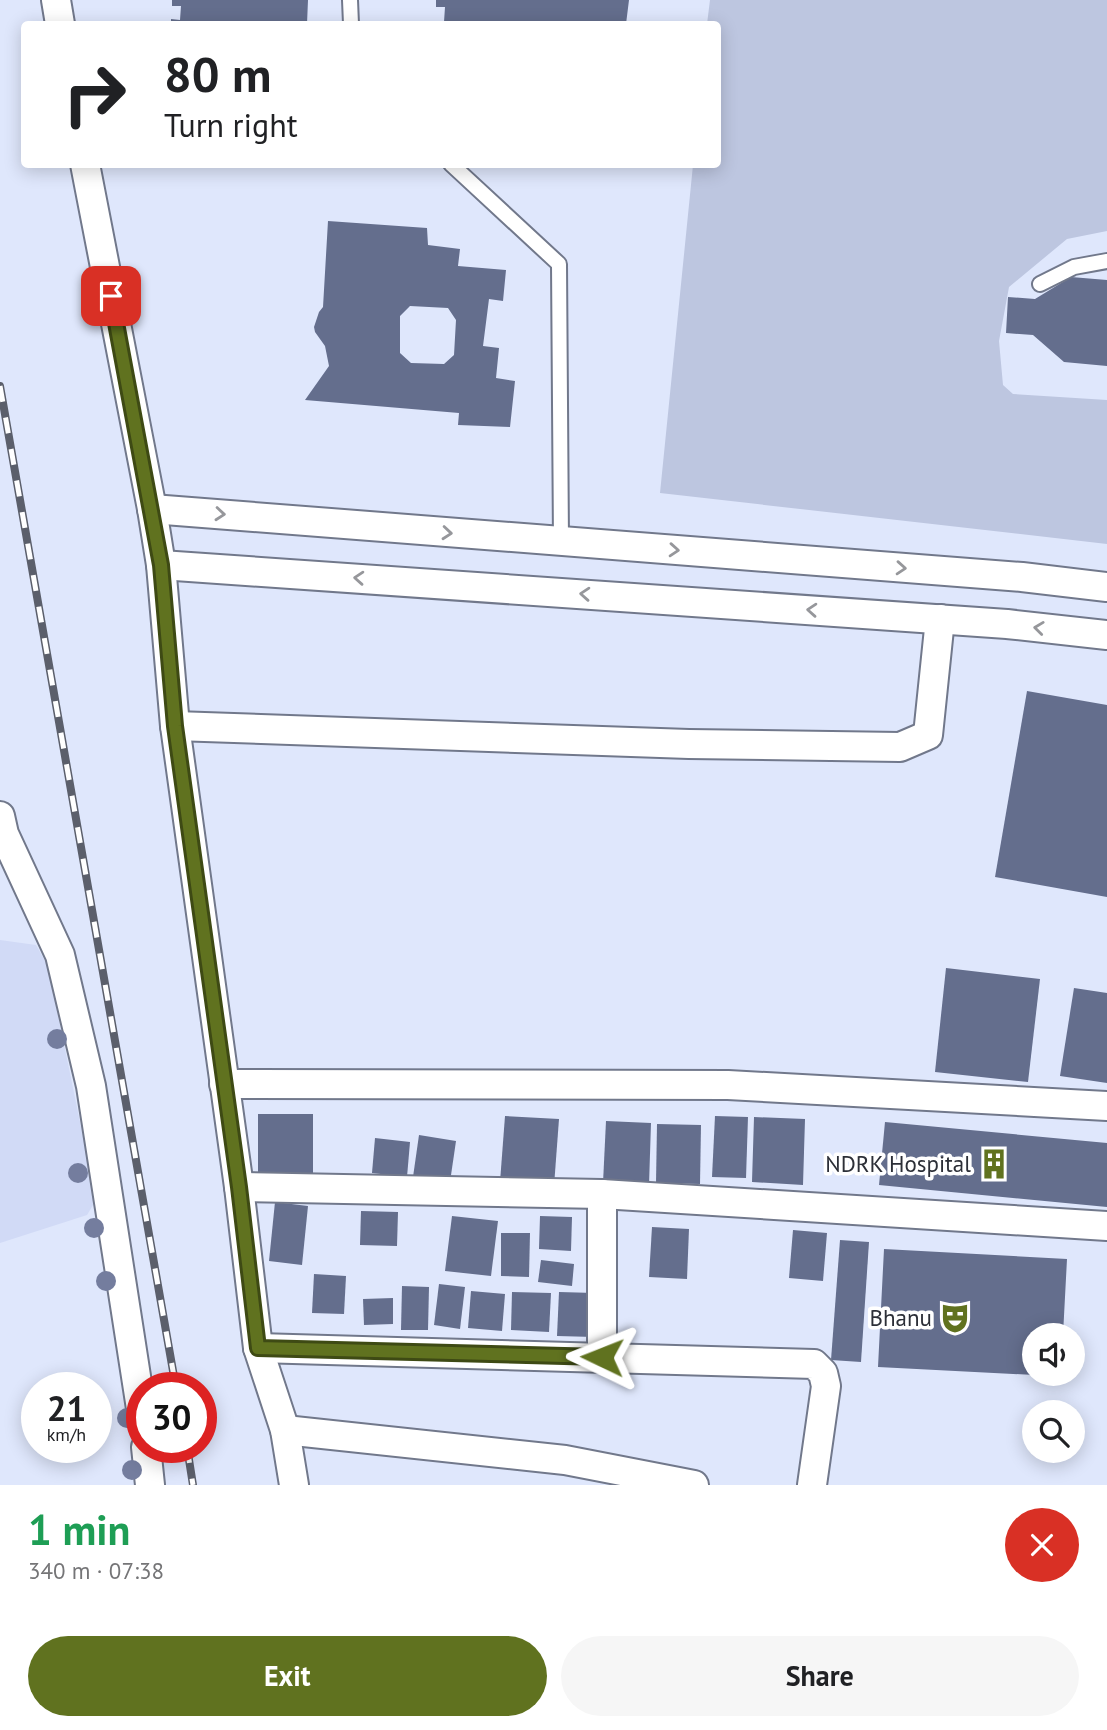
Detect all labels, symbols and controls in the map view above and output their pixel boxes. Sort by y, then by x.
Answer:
text: 80 m [164,42,271,106]
icon: right [49,49,140,140]
text: Turn right [164,104,298,146]
pin [81,266,141,326]
icon: arrive [92,277,130,315]
one-way arrow [215,506,226,521]
one-way arrow [442,525,453,540]
one-way arrow [669,542,680,557]
one-way arrow [895,560,906,575]
one-way arrow [353,571,364,586]
one-way arrow [580,587,591,602]
one-way arrow [807,603,818,618]
one-way arrow [1033,620,1045,635]
building icon: NDRK Hospital [977,1147,1011,1181]
place label: NDRK Hospital [825,1149,971,1178]
theatre icon: Bhanu [938,1301,972,1335]
place label: Bhanu [870,1303,932,1332]
position arrow [565,1320,639,1394]
map controls [1022,1323,1085,1463]
button: sound [1022,1323,1085,1386]
speed limit sign: 30 [126,1372,217,1463]
text: 21 [47,1385,86,1431]
button: search [1022,1400,1085,1463]
text: km/h [47,1423,86,1446]
text: 1 min [28,1502,130,1557]
button: close [1005,1508,1079,1582]
text: 340 m · 07:38 [28,1556,164,1585]
button: Exit [28,1636,547,1716]
button: Share [561,1636,1079,1716]

